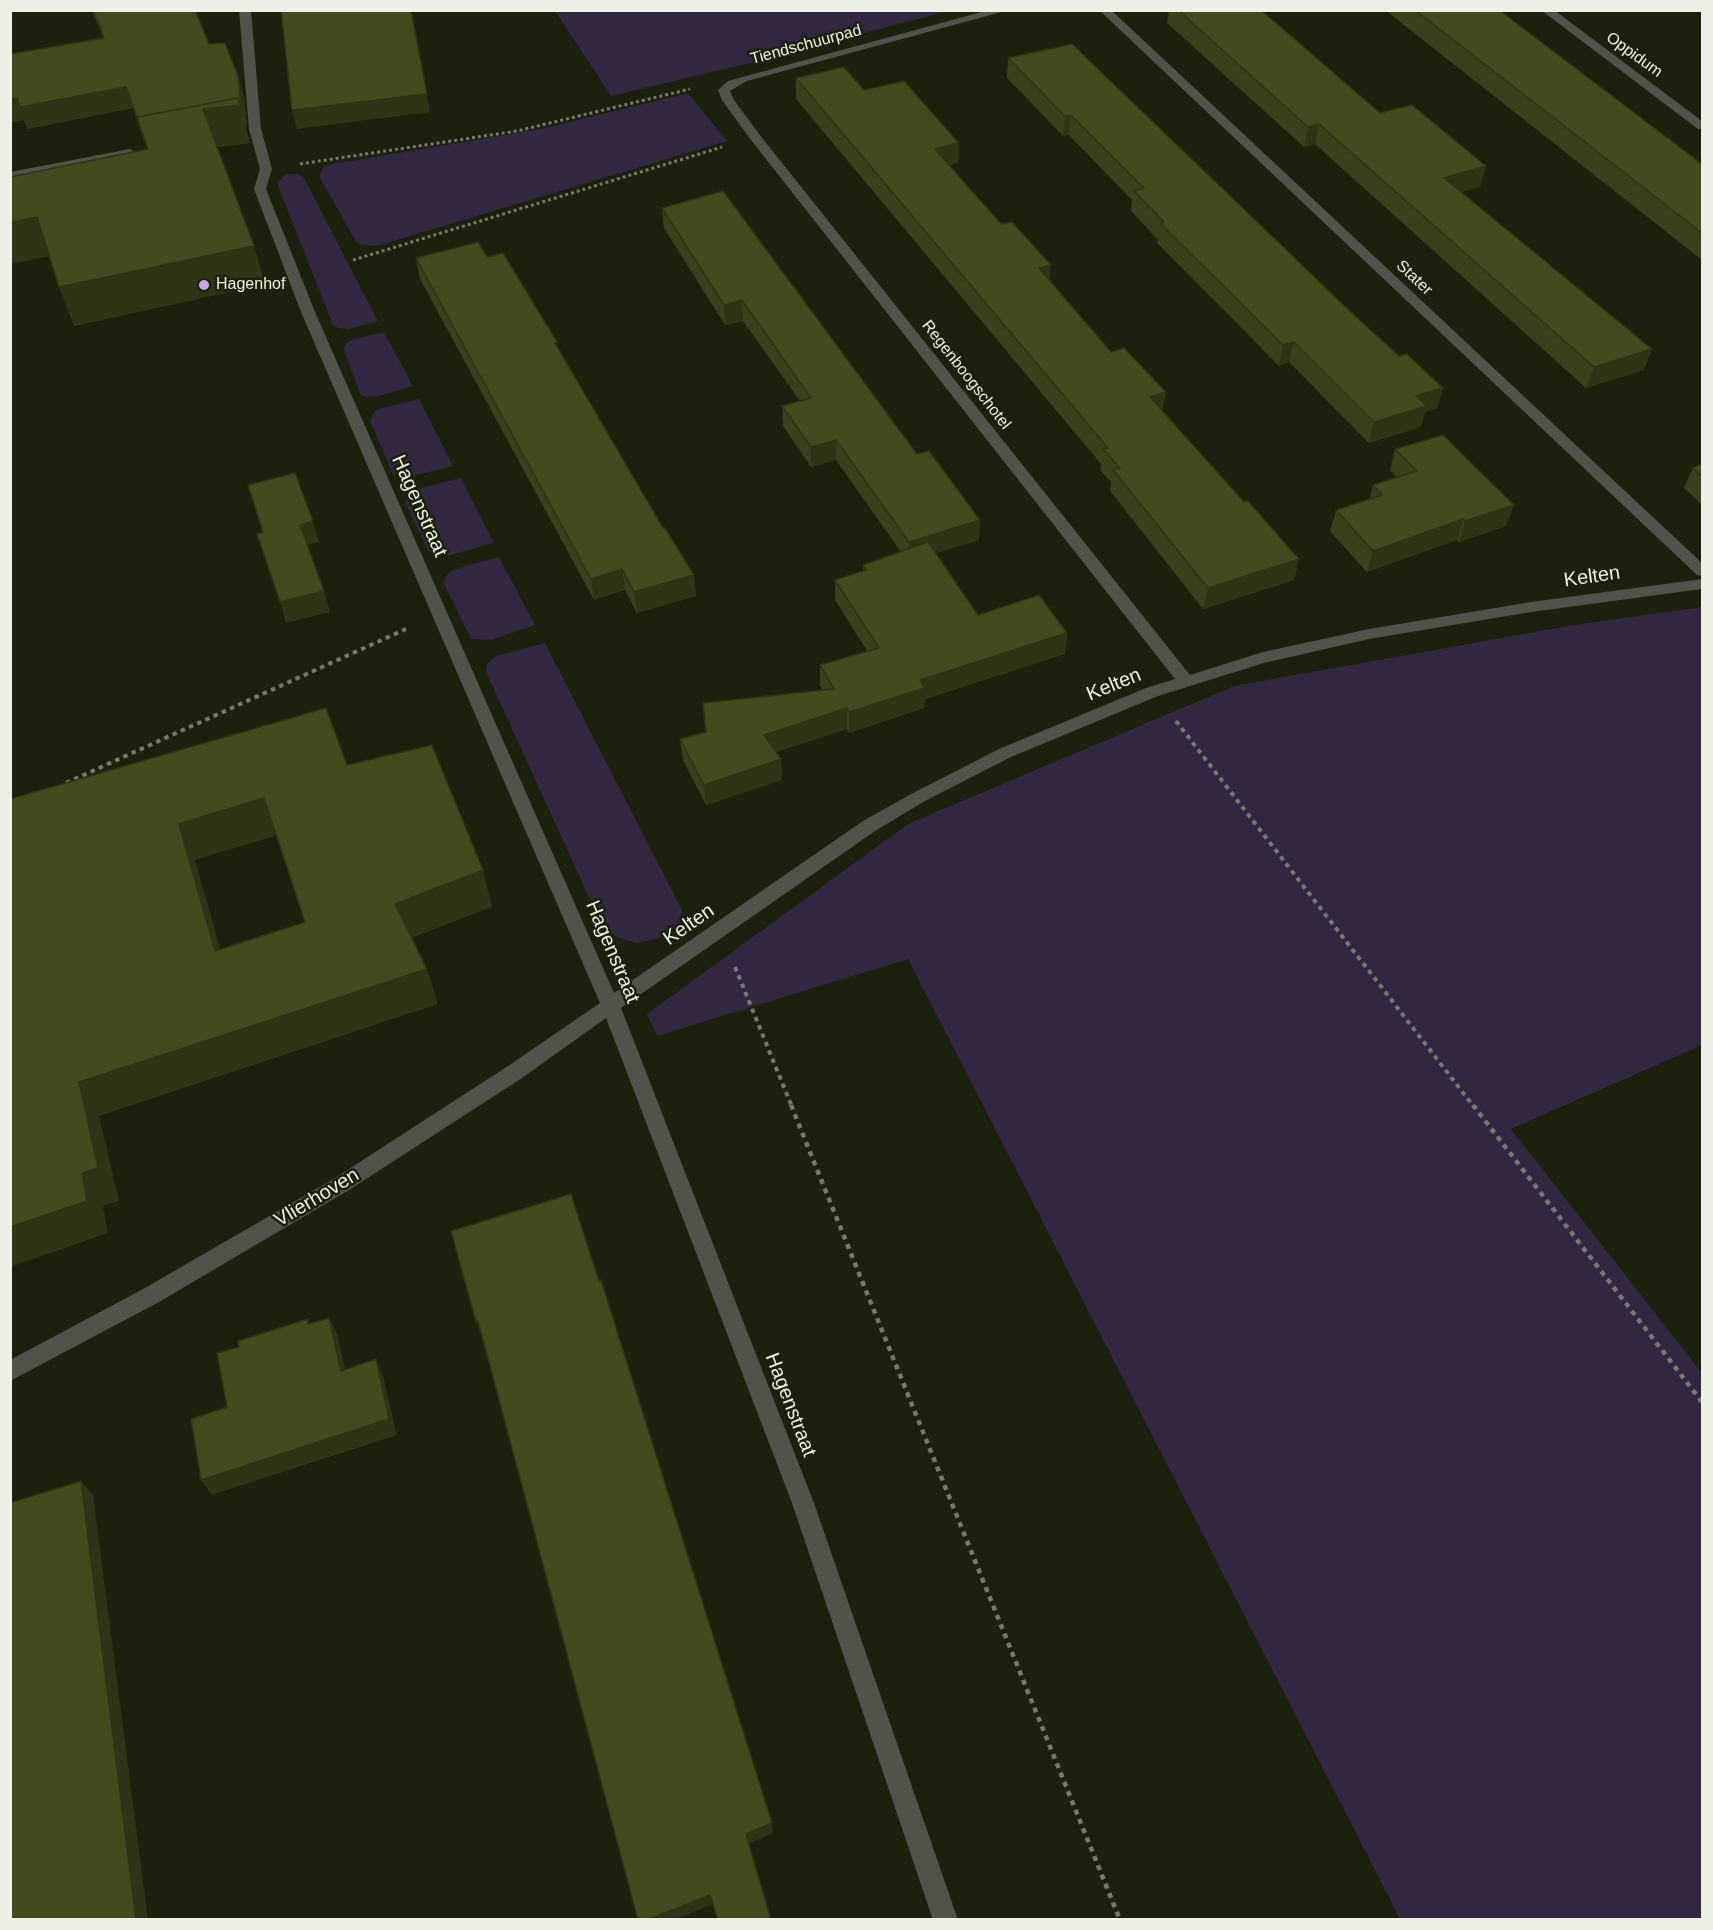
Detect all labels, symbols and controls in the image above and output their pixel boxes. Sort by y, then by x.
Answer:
street label: Tiendschuurpad [748,21,864,69]
street label: Oppidum [1602,28,1666,82]
street label: Stater [1392,256,1436,300]
place label: Hagenhof [216,275,285,295]
marker: Hagenhof [197,278,211,292]
street label: Regenboogschotel [917,317,1015,433]
street label: Hagenstraat [386,451,452,561]
street label: Kelten [1562,561,1622,593]
street label: Kelten [1083,663,1145,707]
street label: Hagenstraat [580,897,644,1007]
street label: Kelten [659,899,719,951]
street label: Vlierhoven [270,1163,364,1233]
street label: Hagenstraat [759,1350,821,1460]

